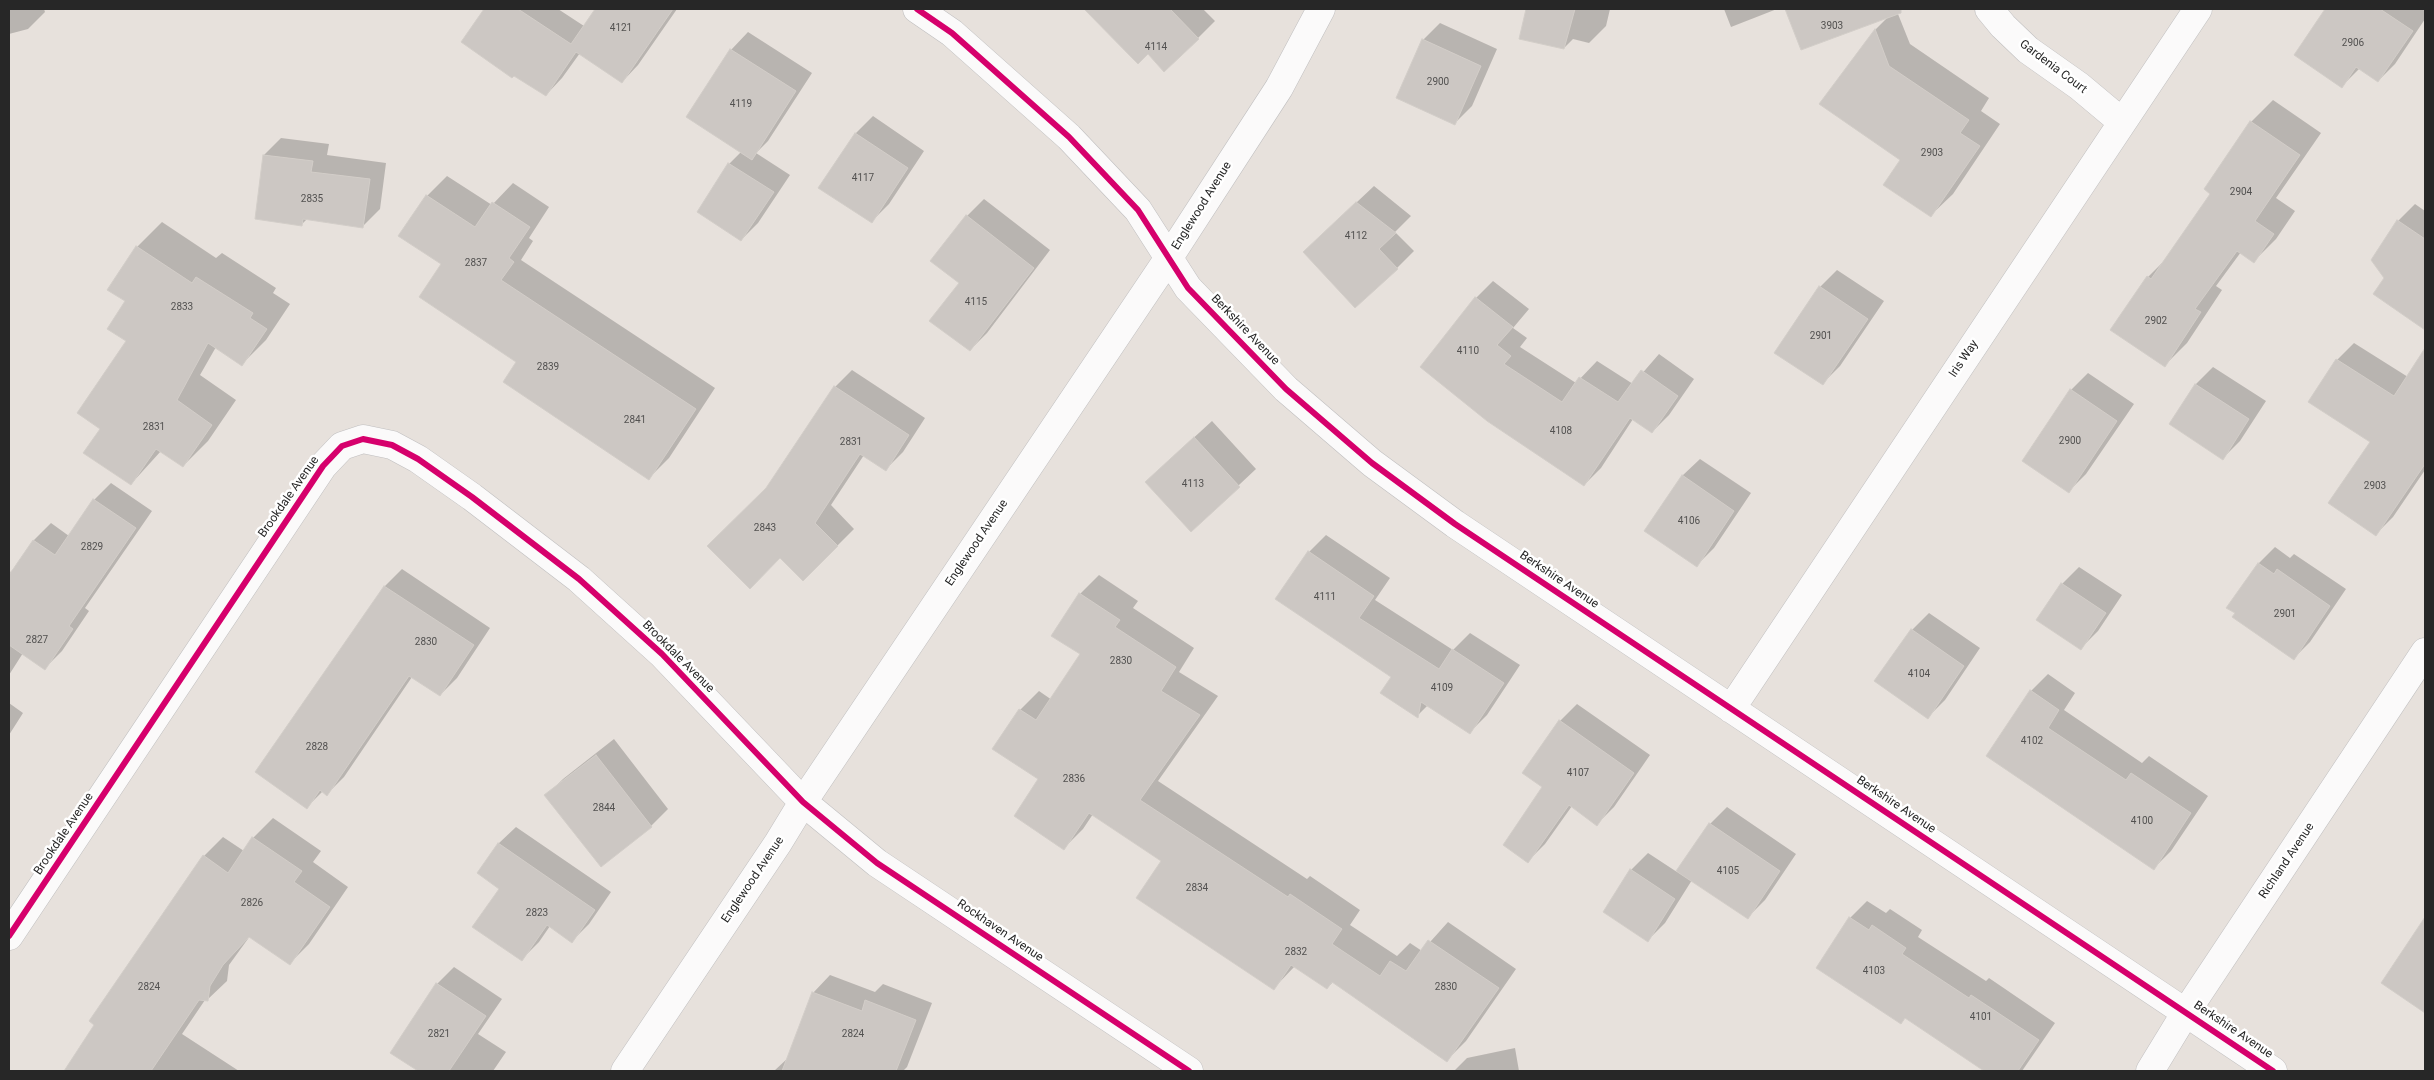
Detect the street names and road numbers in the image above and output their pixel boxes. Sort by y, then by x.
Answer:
street label: Gardenia Court [2017,37,2089,97]
street label: Englewood Avenue [1169,159,1235,253]
street label: Berkshire Avenue [1208,292,1282,368]
street label: Iris Way [1946,338,1982,380]
street label: Brookdale Avenue [256,454,322,540]
street label: Englewood Avenue [943,497,1011,589]
street label: Berkshire Avenue [1517,548,1601,612]
street label: Brookdale Avenue [639,618,717,696]
street label: Berkshire Avenue [1854,773,1938,837]
street label: Brookdale Avenue [31,790,97,878]
street label: Richland Avenue [2256,820,2318,902]
street label: Englewood Avenue [719,834,787,926]
street label: Rockhaven Avenue [954,897,1046,965]
street label: Berkshire Avenue [2191,998,2275,1062]

